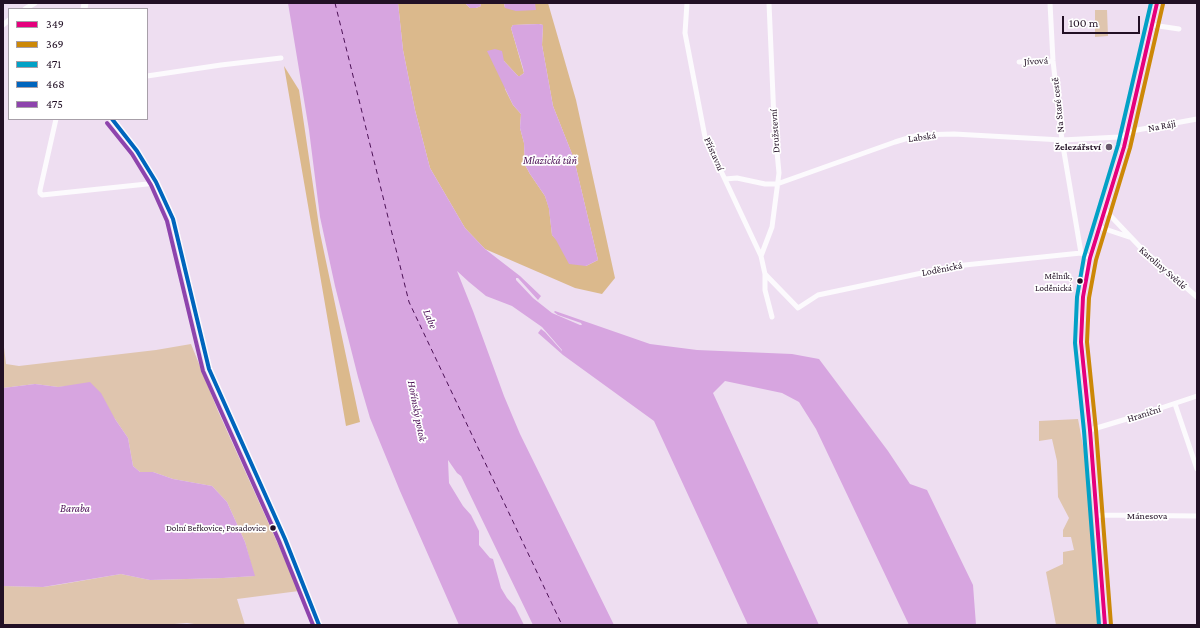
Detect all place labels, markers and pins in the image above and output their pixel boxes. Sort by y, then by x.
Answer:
place label: Železářství [1055,141,1101,153]
marker: Železářství [1104,142,1114,152]
place label: Mělník, Loděnická [1035,271,1072,292]
marker: Mělník, Loděnická [1075,276,1085,286]
place label: Dolní Beřkovice, Posadovice [166,523,266,533]
marker: Dolní Beřkovice, Posadovice [268,523,278,533]

